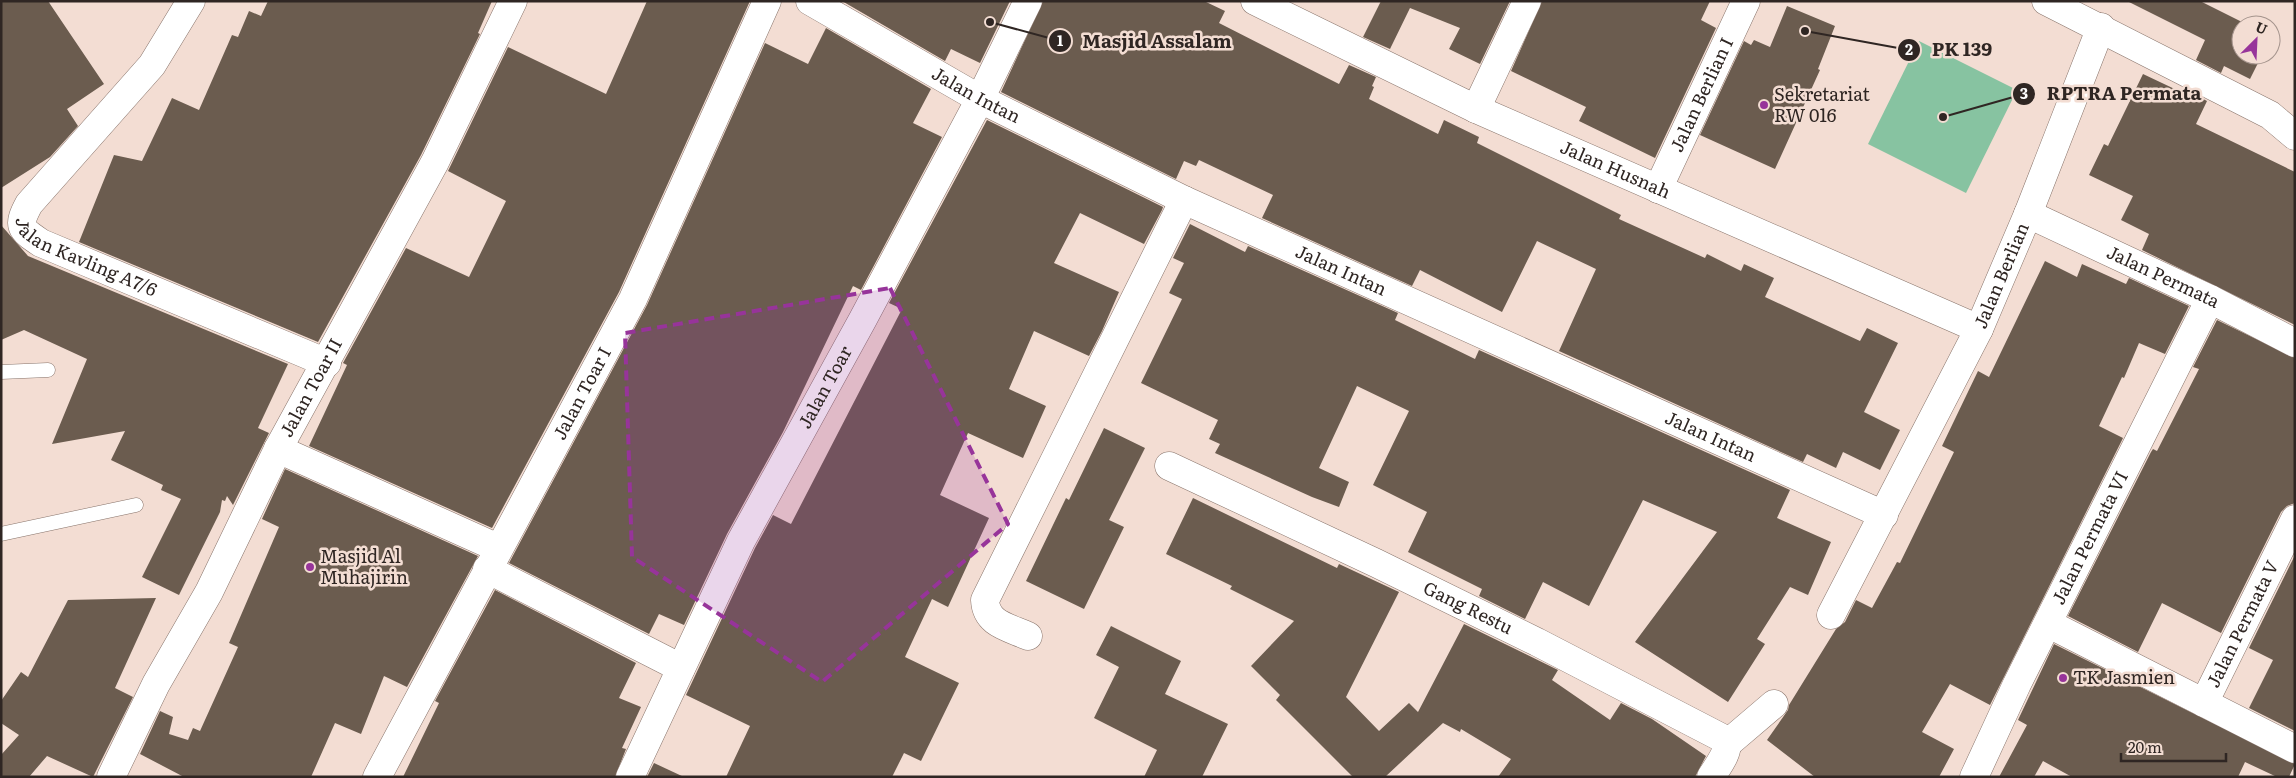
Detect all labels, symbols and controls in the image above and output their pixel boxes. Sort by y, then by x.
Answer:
north arrow [2231,15,2281,65]
text: U [2253,16,2271,39]
callout: Masjid Assalam [1047,24,1242,58]
text: Masjid Assalam [1082,26,1232,54]
text: 1 [1057,28,1063,51]
street label: Jalan Berlian I [1662,32,1739,156]
callout: PK 139 [1897,33,2002,67]
text: PK 139 [1932,34,1992,62]
text: 2 [1905,37,1913,60]
street label: Jalan Intan [927,59,1026,129]
callout: RPTRA Permata [2012,77,2211,111]
text: RPTRA Permata [2047,78,2201,106]
place label: Sekretariat RW 016 [1774,80,1870,128]
text: 3 [2020,81,2028,104]
marker: Sekretariat RW 016 [1758,99,1770,111]
street label: Jalan Husnah [1556,133,1675,205]
street label: Jalan Kavling A7/6 [10,218,162,302]
street label: Jalan Berlian [1966,218,2035,332]
street label: Jalan Intan [1292,237,1392,302]
street label: Jalan Permata [2103,238,2225,314]
street label: Jalan Toar II [272,333,348,441]
street label: Jalan Toar [790,340,858,433]
street label: Jalan Toar I [545,342,617,444]
street label: Jalan Intan [1661,403,1761,468]
street label: Jalan Permata VI [2044,466,2134,609]
place label: Masjid Al Muhajirin [320,542,408,590]
street label: Jalan Permata V [2199,555,2285,692]
marker: Masjid Al Muhajirin [304,561,316,573]
street label: Gang Restu [1419,573,1518,640]
place label: TK Jasmien [2073,663,2175,690]
marker: TK Jasmien [2057,672,2069,684]
scale bar [2121,730,2226,762]
text: 20 m [2128,735,2162,758]

